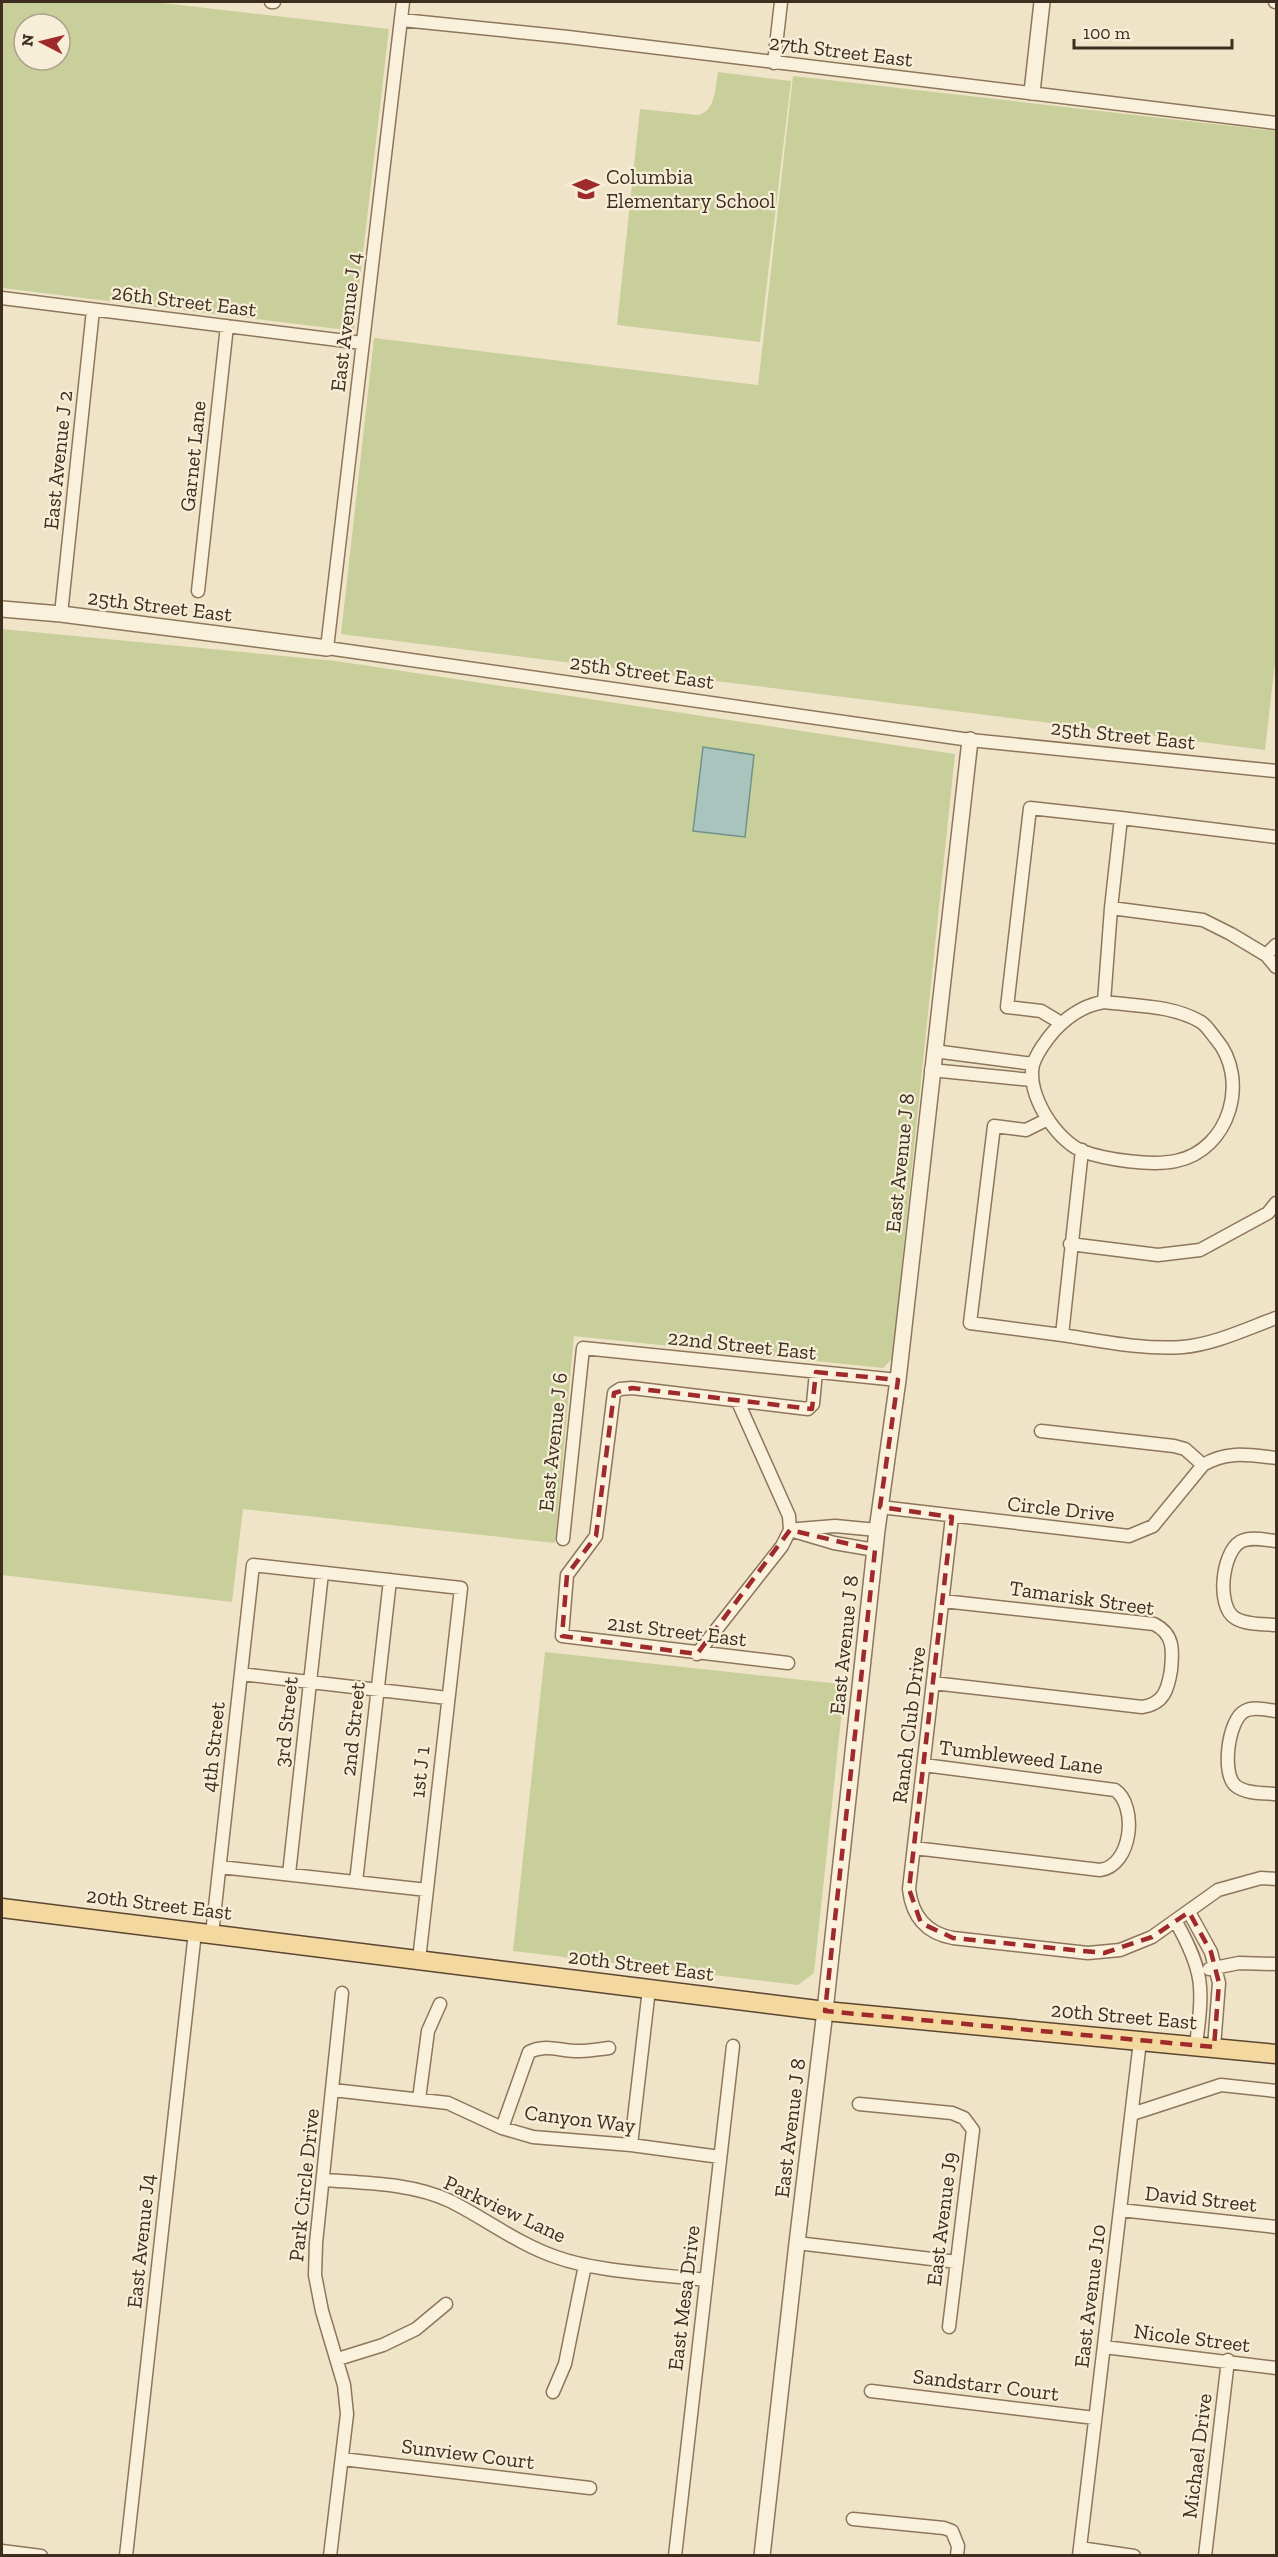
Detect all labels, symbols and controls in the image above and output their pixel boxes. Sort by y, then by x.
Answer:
north arrow [12,12,72,72]
scale bar [1074,12,1232,50]
text: 100 m [1083,22,1131,44]
street label: 27th Street East [768,29,914,72]
text: N [17,33,38,47]
place label: Columbia Elementary School [606,164,776,213]
school or university icon: Columbia Elementary School [571,174,601,204]
street label: East Avenue J 4 [325,251,366,393]
street label: 26th Street East [110,279,258,322]
street label: East Avenue J 2 [38,389,77,531]
street label: Garnet Lane [174,399,211,513]
street label: 25th Street East [86,584,234,627]
street label: 25th Street East [568,649,716,694]
street label: 25th Street East [1050,714,1197,755]
street label: East Avenue J 8 [880,1092,919,1234]
street label: 22nd Street East [666,1324,818,1365]
street label: East Avenue J 6 [533,1371,572,1513]
street label: Circle Drive [1006,1490,1116,1527]
street label: East Avenue J 8 [824,1574,863,1716]
street label: Tamarisk Street [1008,1575,1156,1620]
street label: 21st Street East [606,1610,748,1651]
street label: Ranch Club Drive [886,1645,931,1805]
street label: 3rd Street [268,1675,303,1768]
street label: 2nd Street [335,1680,370,1777]
street label: 4th Street [195,1700,230,1793]
street label: Tumbleweed Lane [938,1734,1104,1779]
street label: 1st J 1 [404,1745,435,1799]
street label: 20th Street East [85,1882,234,1925]
street label: 20th Street East [567,1943,716,1986]
street label: 20th Street East [1050,1997,1198,2034]
street label: East Avenue J 8 [769,2057,810,2199]
street label: Canyon Way [523,2099,637,2138]
street label: Park Circle Drive [283,2107,324,2263]
street label: East Avenue J9 [921,2150,962,2287]
street label: Parkview Lane [440,2169,570,2248]
street label: East Avenue J4 [121,2172,160,2309]
street label: David Street [1144,2180,1259,2217]
street label: East Avenue J10 [1068,2223,1111,2369]
street label: East Mesa Drive [662,2224,705,2372]
street label: Nicole Street [1132,2318,1252,2357]
street label: Sandstarr Court [912,2363,1061,2406]
street label: Michael Drive [1176,2392,1217,2520]
street label: Sunview Court [400,2433,536,2474]

